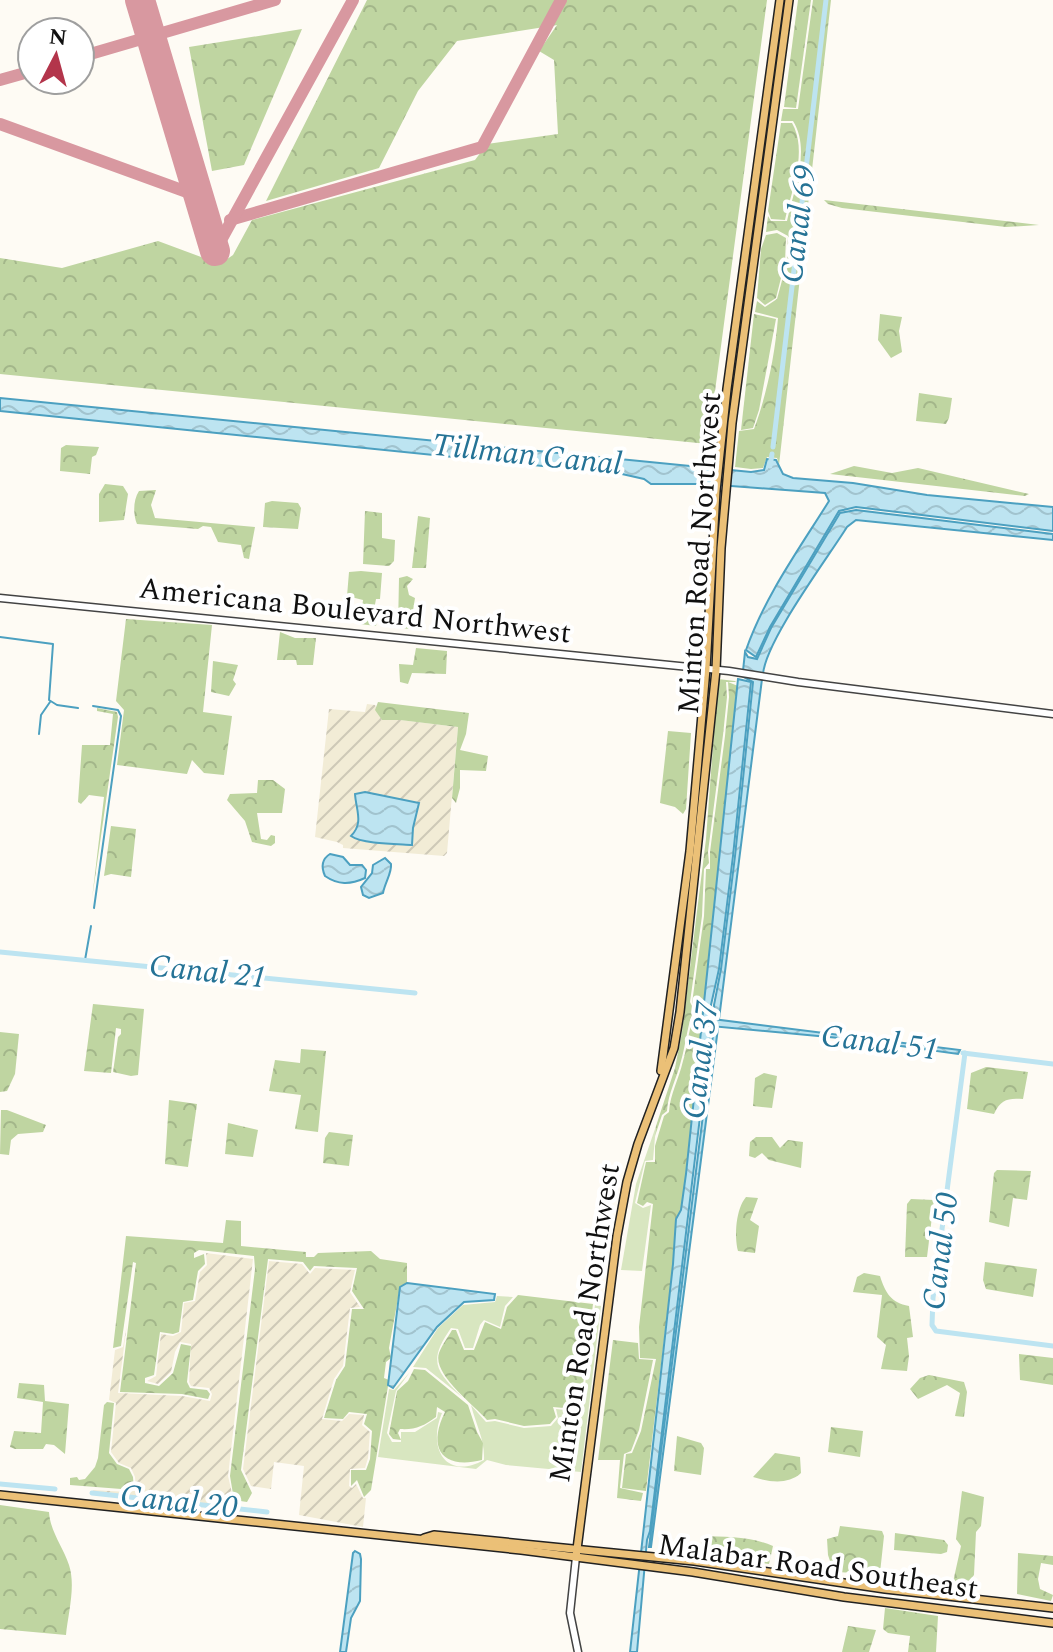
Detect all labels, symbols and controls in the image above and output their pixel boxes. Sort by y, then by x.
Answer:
north arrow [16,16,96,96]
text: N [47,20,69,55]
water label: Canal 69 [767,162,831,286]
street label: Minton Road Northwest [666,390,734,716]
water label: Tillman Canal [430,421,624,489]
street label: Americana Boulevard Northwest [137,565,573,657]
water label: Canal 21 [147,941,269,1003]
water label: Canal 37 [669,997,733,1122]
water label: Canal 51 [818,1011,942,1075]
street label: Minton Road Northwest [537,1160,633,1486]
water label: Canal 50 [909,1189,973,1313]
water label: Canal 20 [118,1471,240,1533]
street label: Malabar Road Southeast [655,1522,981,1612]

